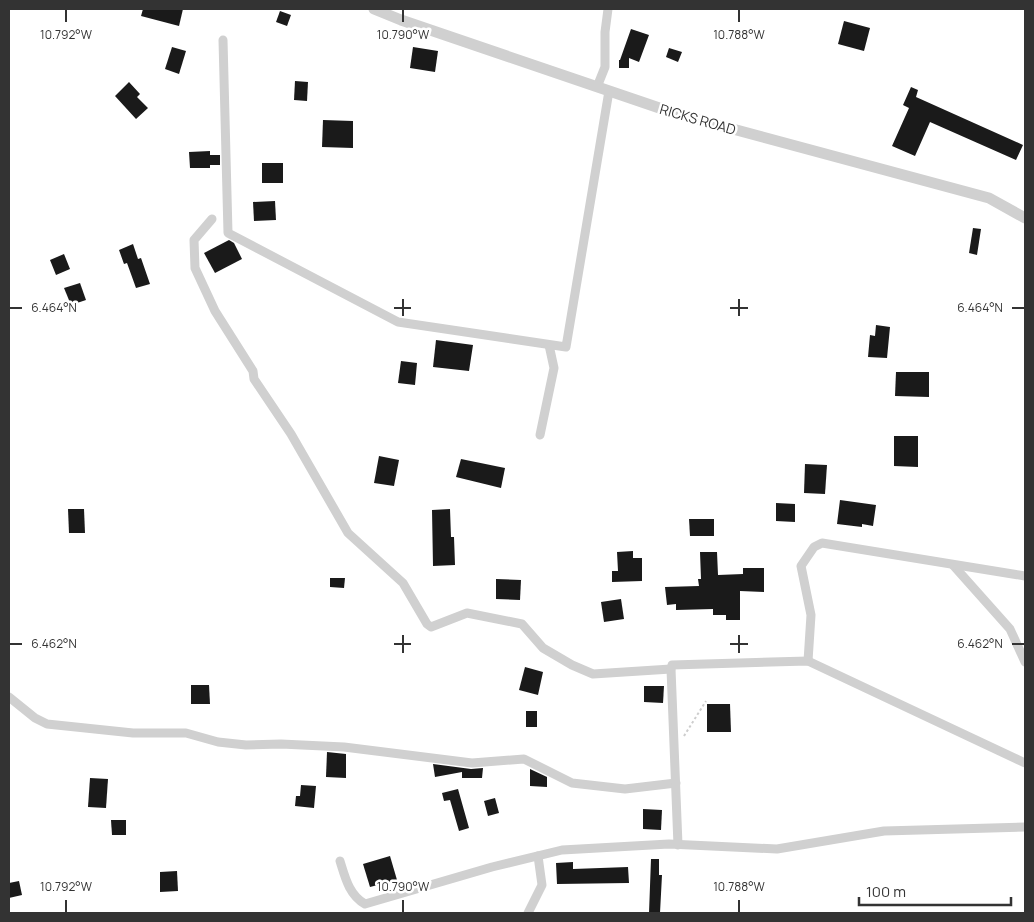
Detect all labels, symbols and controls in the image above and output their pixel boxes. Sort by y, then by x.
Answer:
text: 10.792°W [40,26,93,43]
text: 10.790°W [377,26,430,43]
text: 10.788°W [713,26,766,43]
street label: RICKS ROAD [658,99,738,139]
text: 6.464°N [31,299,77,316]
text: 6.464°N [957,299,1003,316]
text: 6.462°N [31,635,77,652]
text: 6.462°N [957,635,1003,652]
scale bar [859,874,1012,906]
text: 10.792°W [40,878,93,895]
text: 10.790°W [377,878,430,895]
text: 10.788°W [713,878,766,895]
text: 100 m [866,881,906,902]

